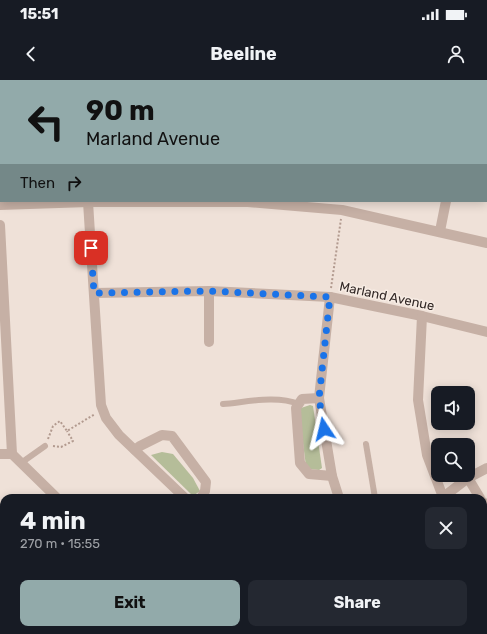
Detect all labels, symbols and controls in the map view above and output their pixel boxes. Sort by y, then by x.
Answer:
text: 15:51 [20,5,59,23]
icon: back [20,43,42,65]
text: Beeline [210,43,277,65]
icon: person [445,43,467,65]
text: 90 m [86,94,155,127]
icon: left [20,96,72,148]
text: Marland Avenue [86,128,220,150]
icon: right [63,172,85,194]
text: Then [20,174,55,192]
pin [74,231,108,265]
icon: arrive [80,237,102,259]
street label: Marland Avenue [338,279,436,313]
map controls [431,386,475,482]
button: sound [431,386,475,430]
position arrow [303,408,345,450]
button: search [431,438,475,482]
text: 4 min [20,507,86,535]
button: close [425,507,467,549]
text: 270 m · 15:55 [20,536,100,551]
button: Exit [20,580,240,626]
button: Share [248,580,467,626]

